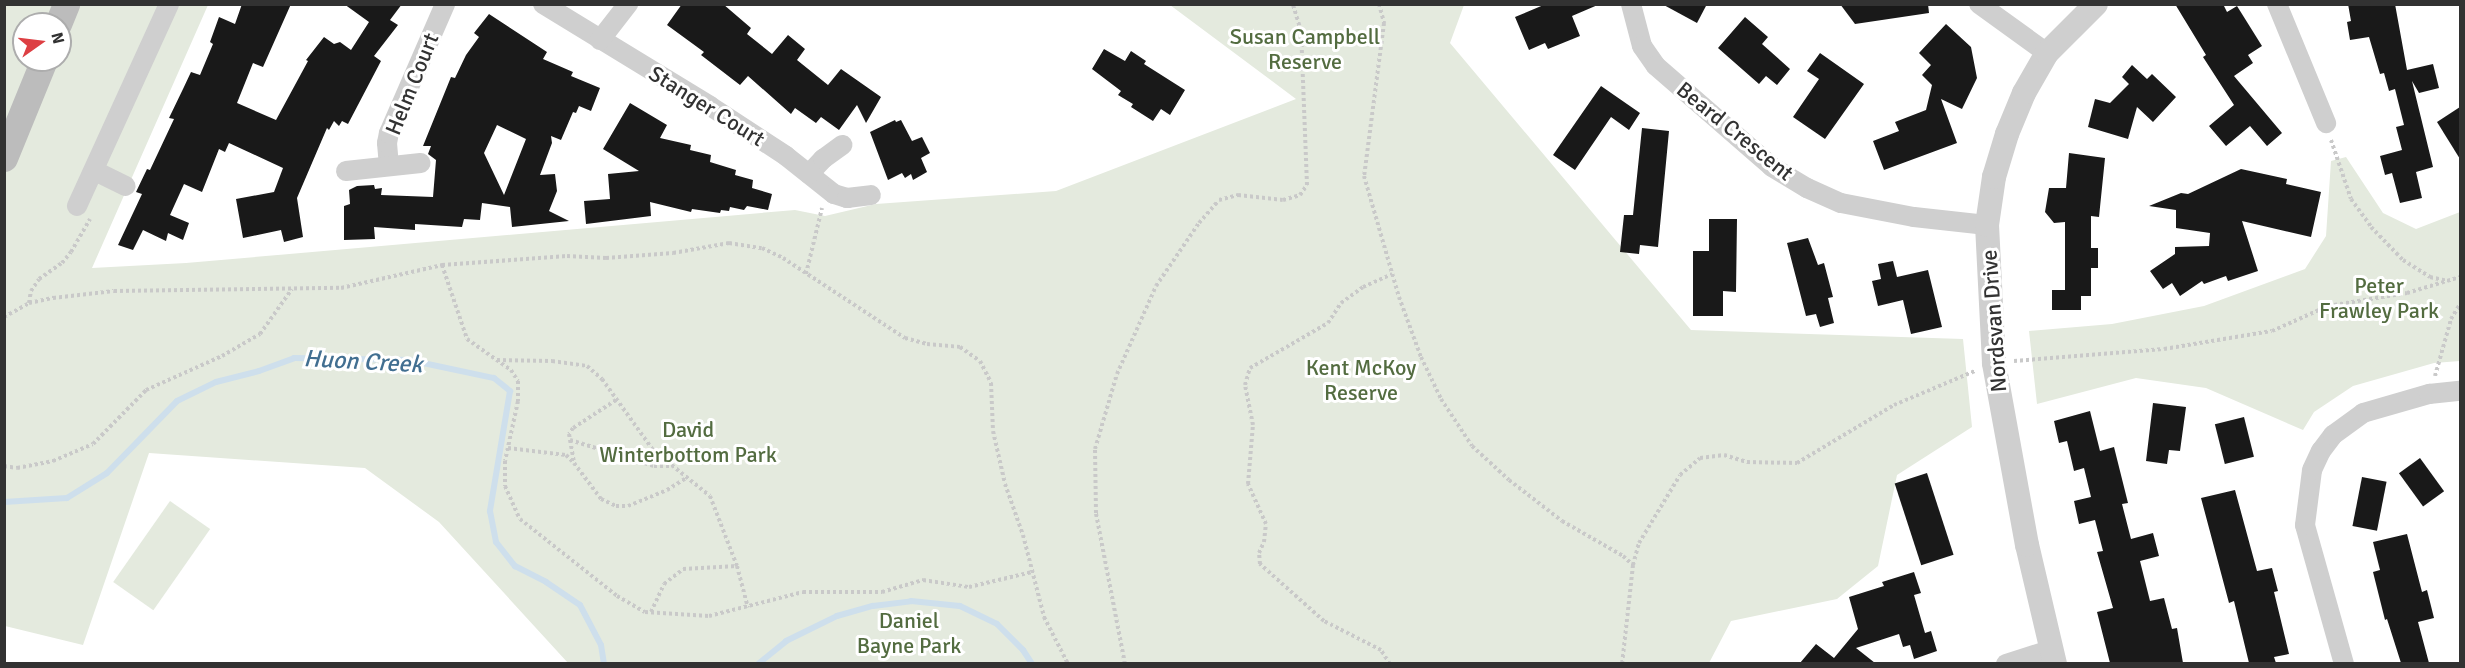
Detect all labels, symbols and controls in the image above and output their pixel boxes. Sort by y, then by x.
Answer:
north arrow [12,12,72,72]
park label: Susan Campbell Reserve [1230,23,1380,74]
street label: Helm Court [380,29,444,139]
text: N [46,30,69,46]
street label: Stanger Court [644,60,770,152]
street label: Beard Crescent [1671,76,1799,186]
street label: Nordsvan Drive [1976,249,2012,393]
park label: Peter Frawley Park [2319,272,2439,324]
water label: Huon Creek [303,345,423,379]
park label: Kent McKoy Reserve [1306,354,1416,406]
park label: David Winterbottom Park [599,416,777,468]
park label: Daniel Bayne Park [857,607,961,658]

